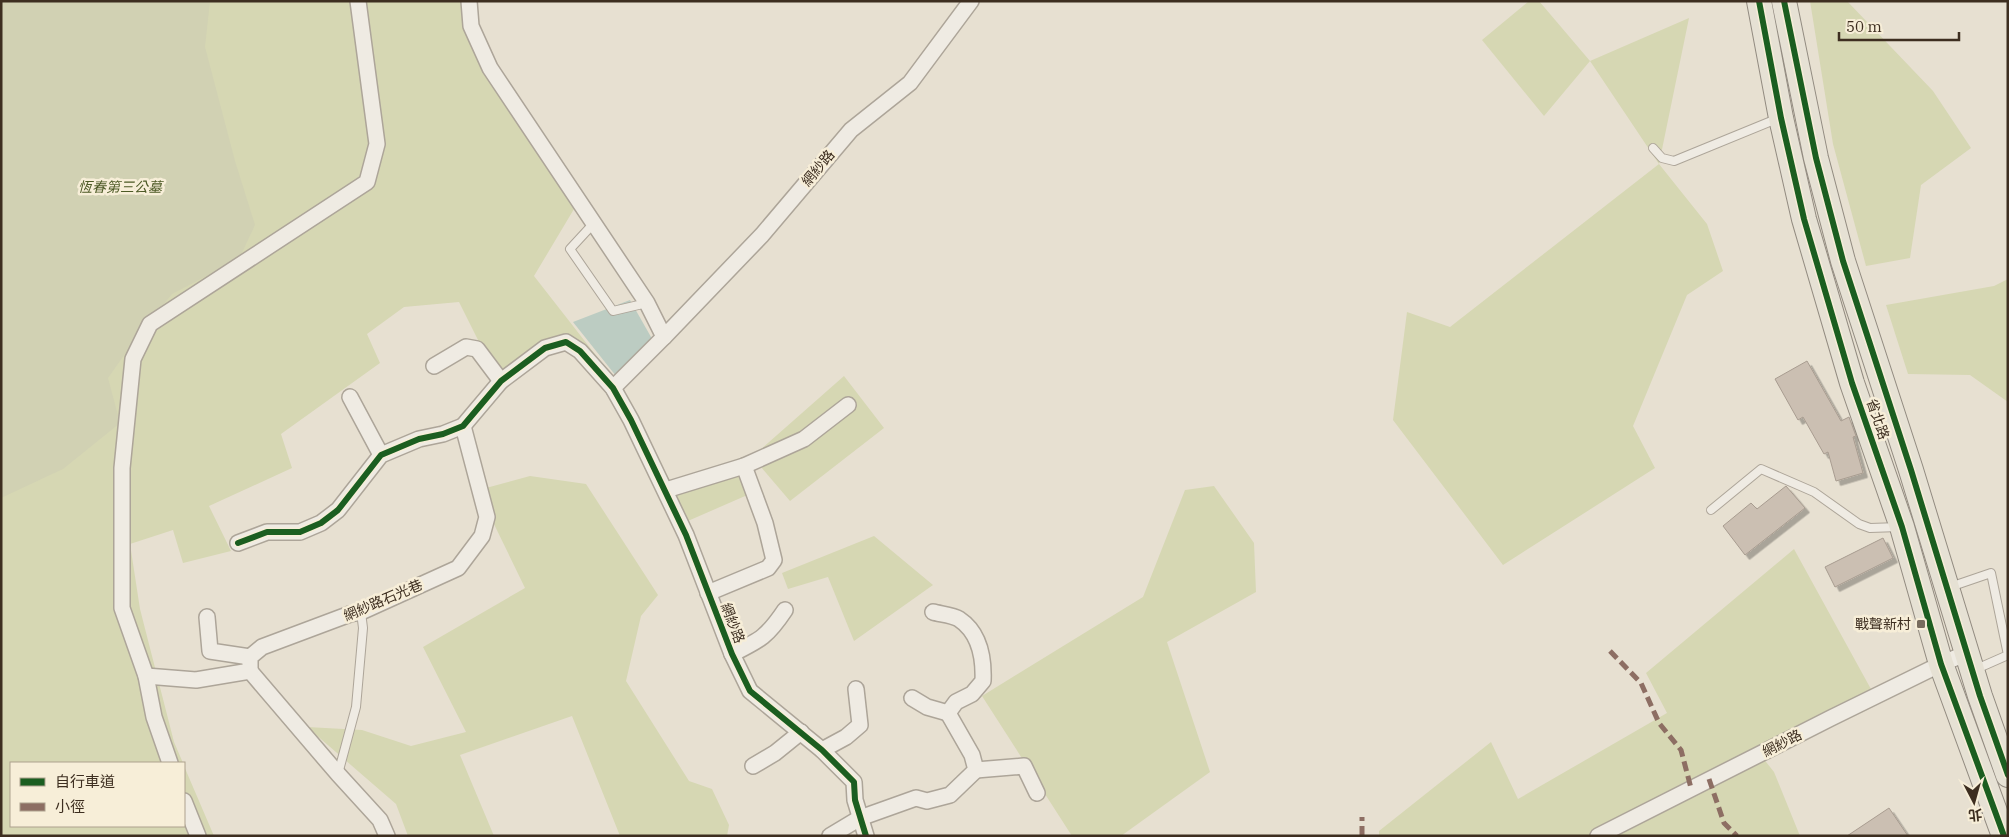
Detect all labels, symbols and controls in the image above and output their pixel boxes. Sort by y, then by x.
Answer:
scale bar [1839,10,1959,42]
text: 50 m [1846,17,1882,36]
street label: 網紗路 [798,146,838,190]
park label: 恆春第三公墓 [78,178,164,196]
street label: 省北路 [1863,396,1893,442]
street label: 網紗路石光巷 [341,575,425,625]
street label: 網紗路 [717,600,749,646]
place label: 戰聲新村 [1855,615,1911,633]
marker: 戰聲新村 [1915,618,1927,630]
street label: 網紗路 [1759,725,1805,761]
legend [10,762,185,827]
text: 自行車道 [55,772,115,791]
north arrow [1949,777,1999,827]
text: 小徑 [55,797,85,816]
text: 北 [1967,805,1983,825]

